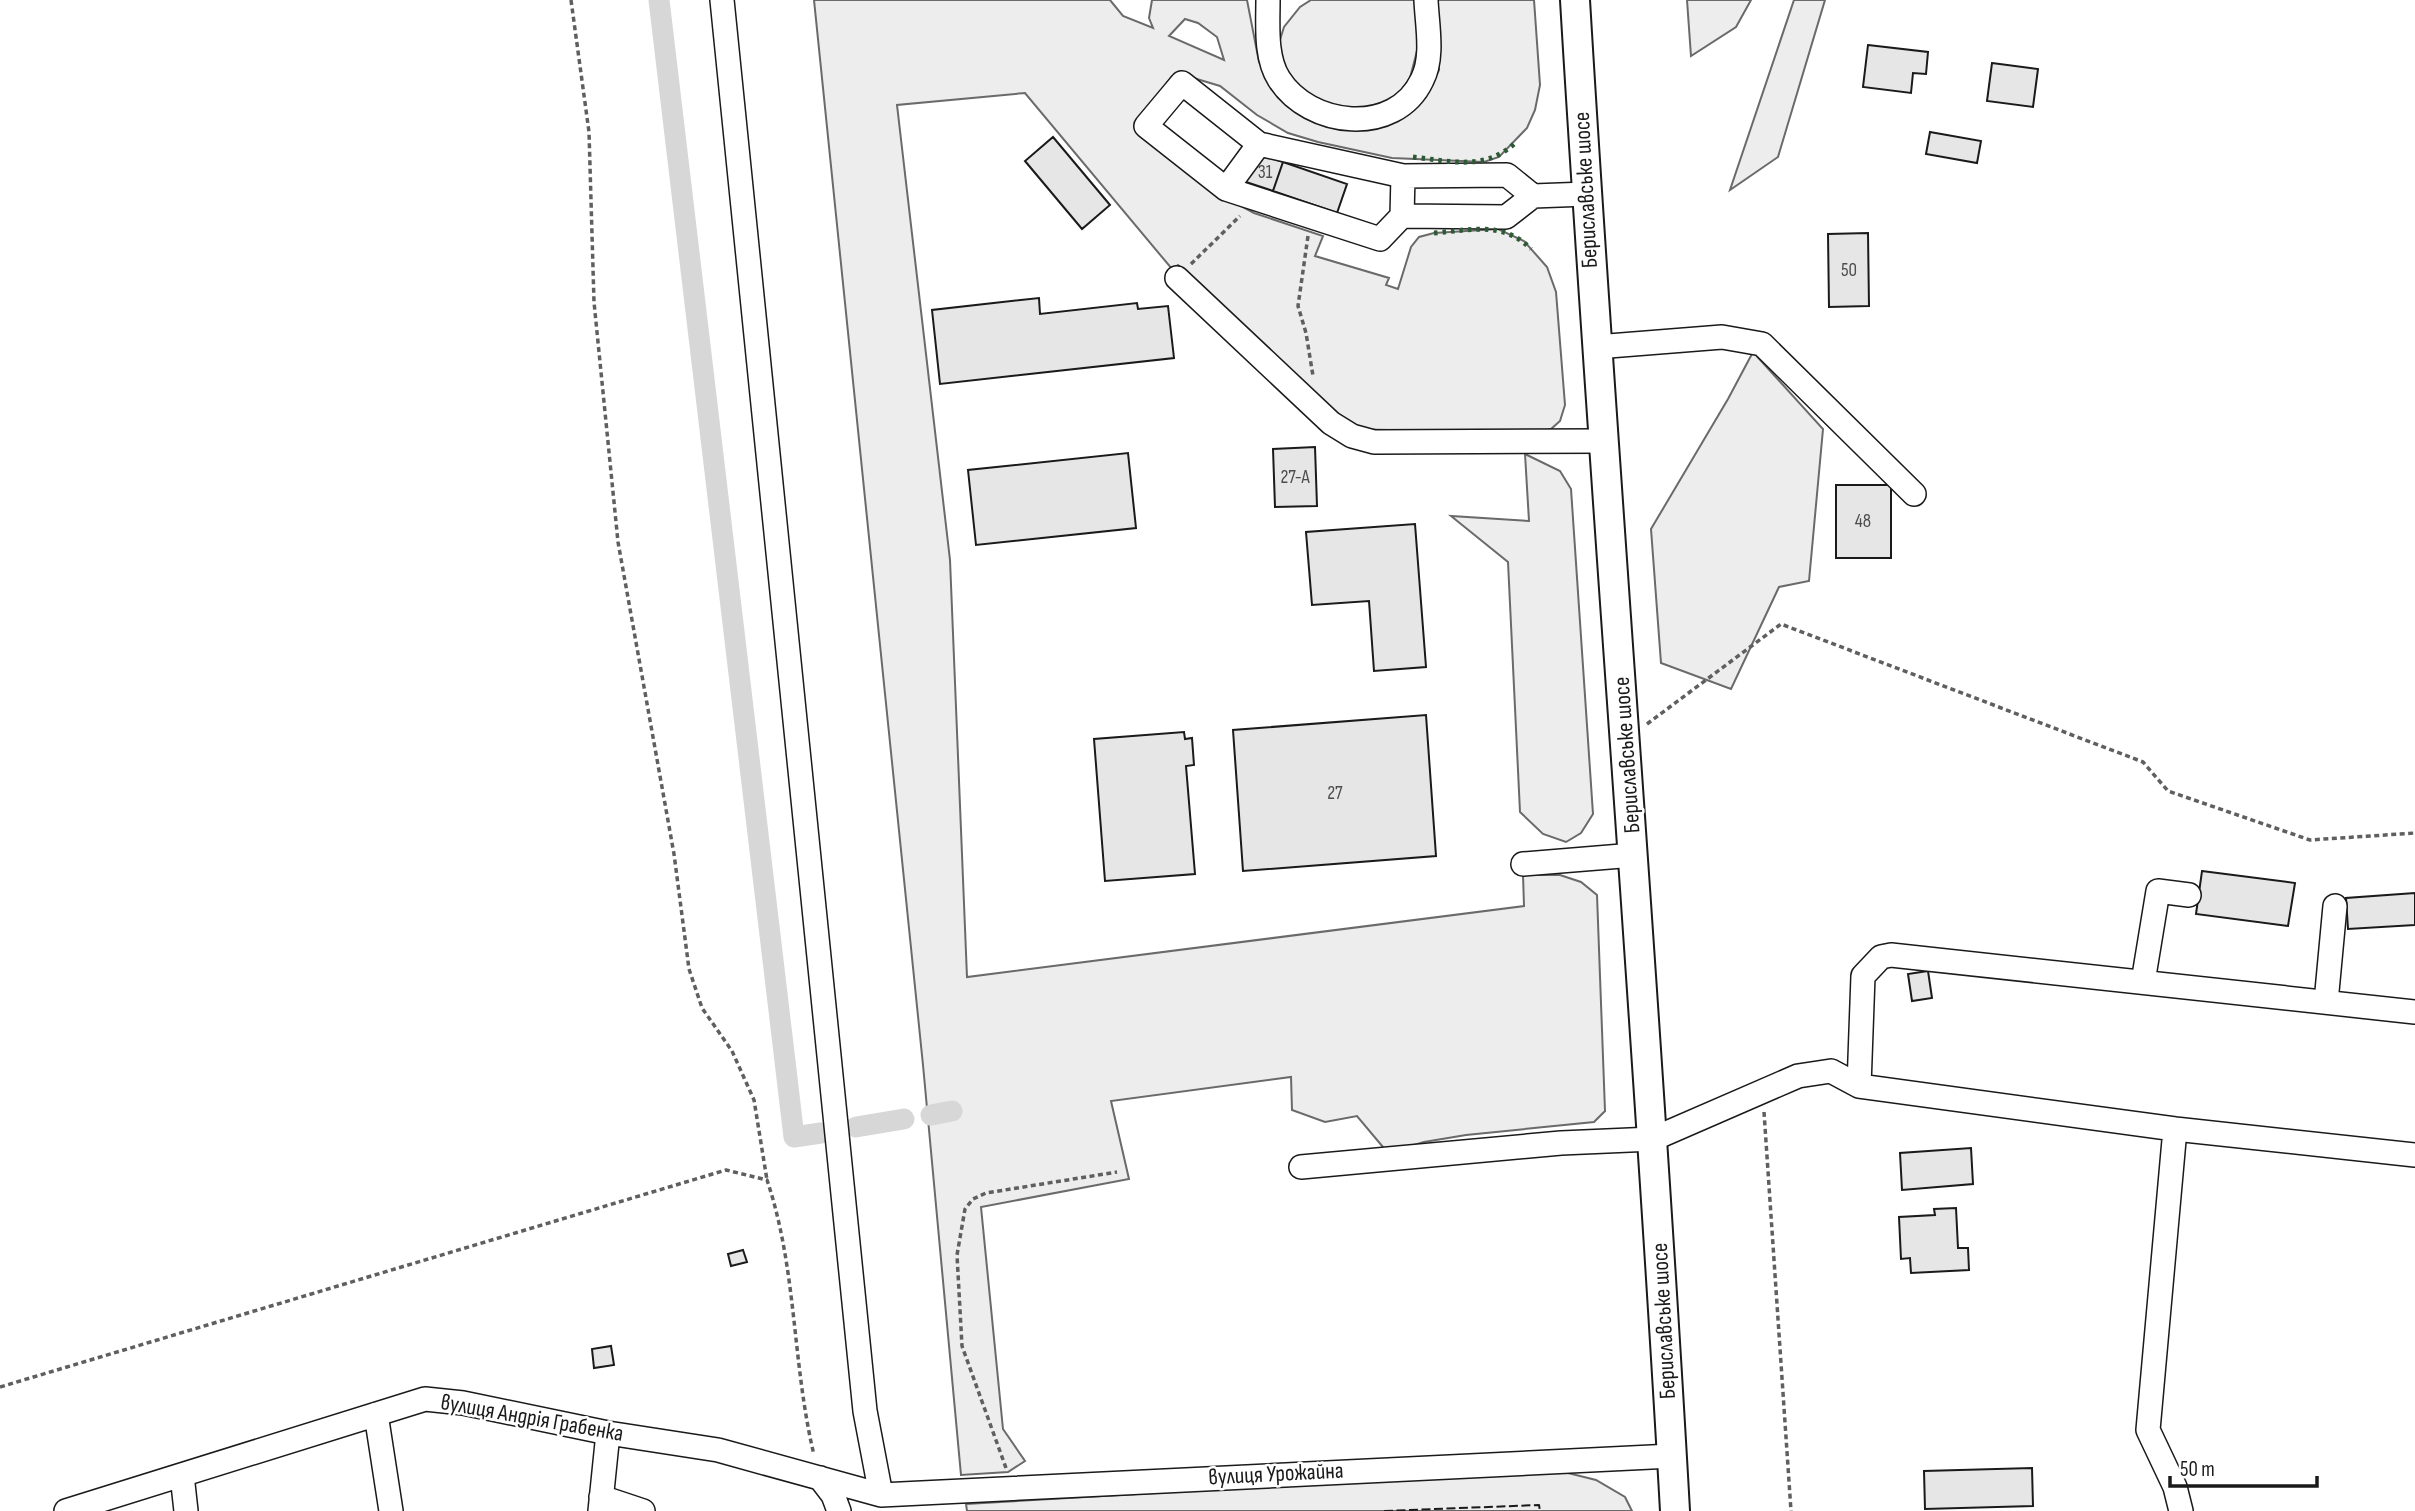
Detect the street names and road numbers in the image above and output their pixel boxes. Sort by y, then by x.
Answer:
street label: Бериславське шосе [1568,111,1604,269]
street label: Бериславське шосе [1608,676,1646,834]
street label: Бериславське шосе [1646,1242,1682,1400]
street label: вулиця Андрія Грабенка [438,1388,626,1448]
street label: вулиця Урожайна [1208,1456,1344,1492]

